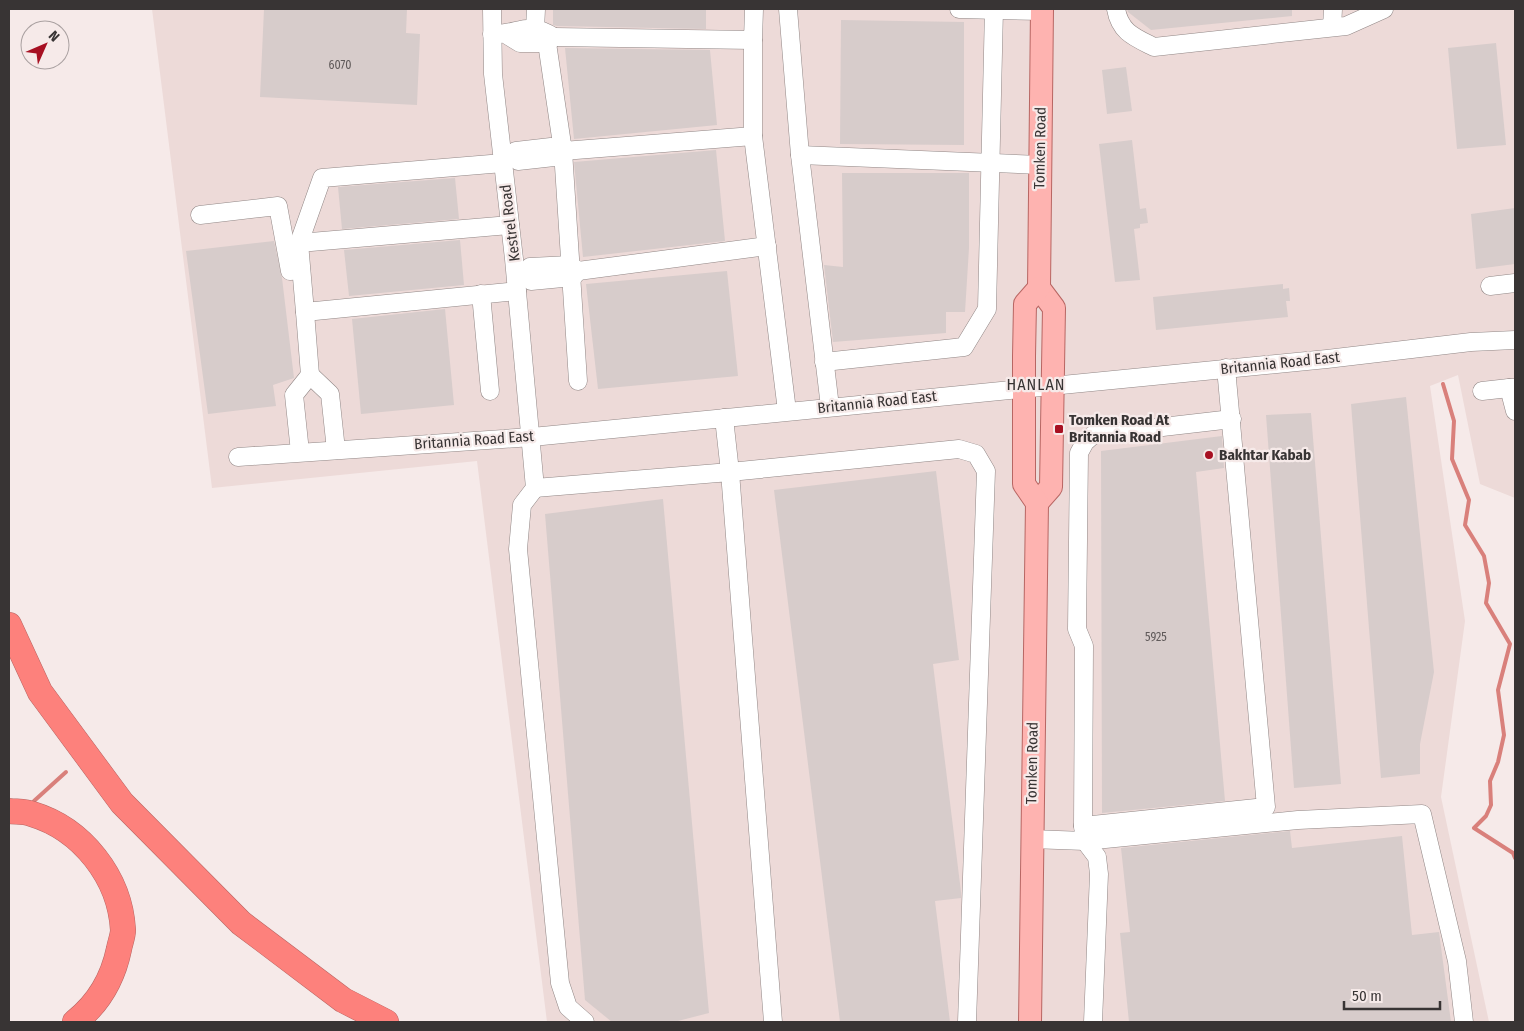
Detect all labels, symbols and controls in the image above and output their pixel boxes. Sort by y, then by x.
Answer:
north arrow [20,20,70,70]
text: N [45,27,63,45]
house number: 6070 [329,58,351,72]
street label: Tomken Road [1030,107,1050,189]
street label: Kestrel Road [496,184,524,262]
street label: Britannia Road East [1219,348,1341,378]
district label: HANLAN [1006,375,1066,394]
street label: Britannia Road East [816,387,938,417]
place label: Tomken Road At Britannia Road [1069,411,1170,446]
marker: Tomken Road At Britannia Road [1053,423,1065,435]
street label: Britannia Road East [414,427,535,453]
place label: Bakhtar Kabab [1219,446,1311,464]
marker: Bakhtar Kabab [1203,449,1215,461]
house number: 5925 [1145,630,1167,644]
street label: Tomken Road [1022,722,1042,804]
scale bar [1344,978,1440,1010]
text: 50 m [1352,987,1382,1005]

